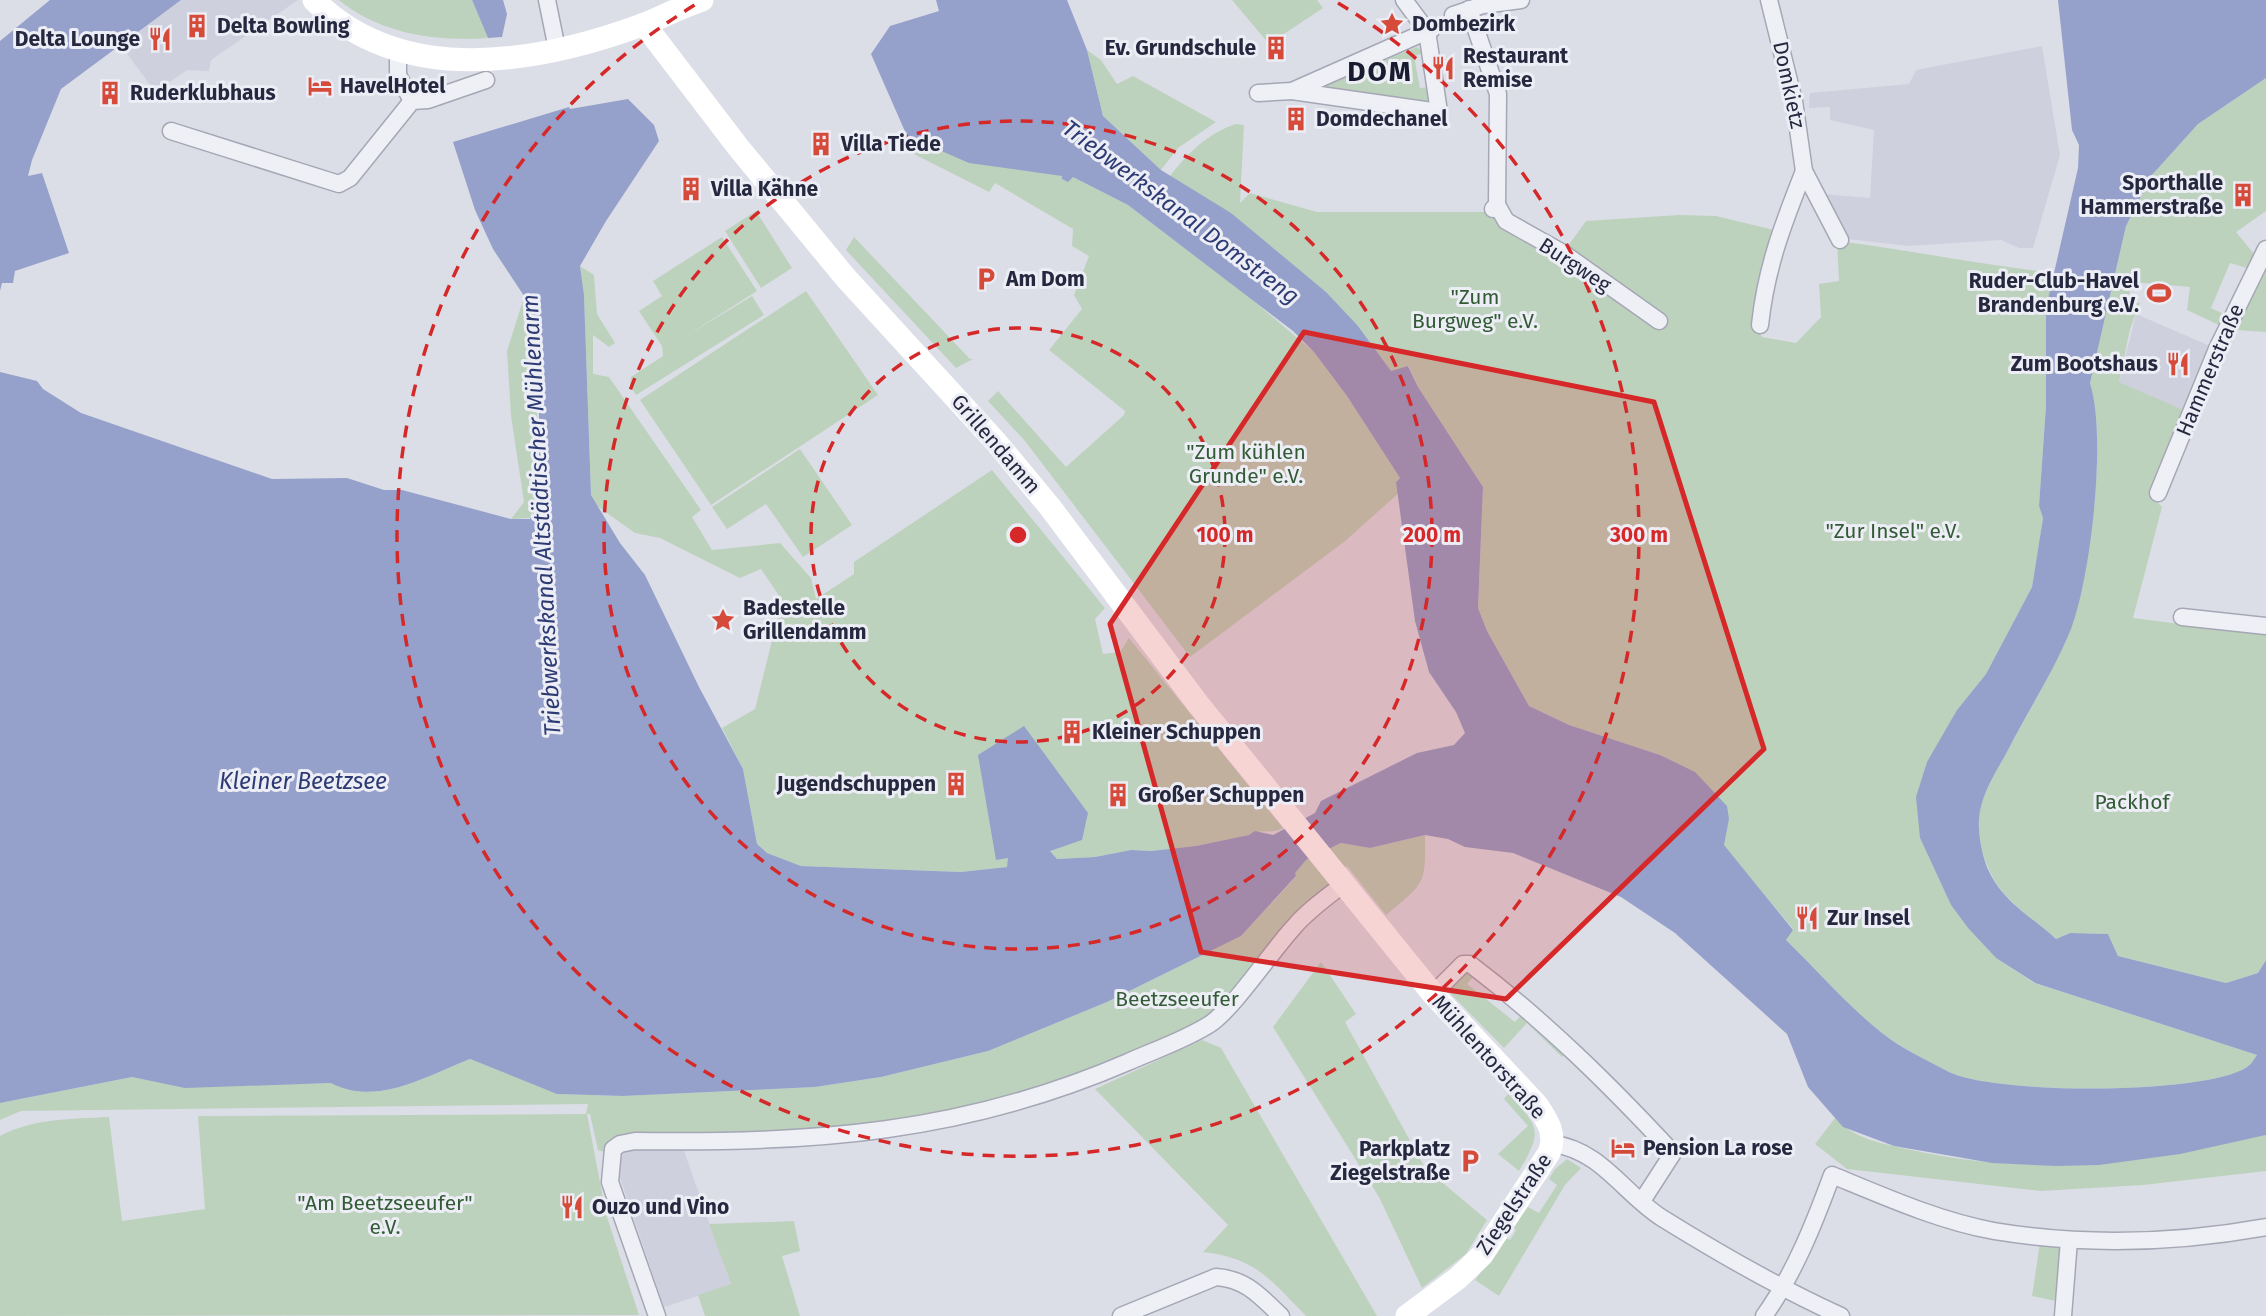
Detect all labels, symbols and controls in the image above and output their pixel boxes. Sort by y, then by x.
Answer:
place icon: Dombezirk [1378,10,1406,38]
place label: Dombezirk [1412,11,1516,37]
building icon: Delta Bowling [183,12,211,40]
place label: Delta Bowling [217,13,350,39]
restaurant icon: Delta Lounge [146,25,174,53]
place label: Delta Lounge [15,26,140,52]
building icon: Ev. Grundschule [1262,34,1290,62]
place label: Ev. Grundschule [1105,35,1256,61]
street label: Domkietz [1767,39,1811,131]
place label: Restaurant Remise [1463,43,1569,93]
restaurant icon: Restaurant Remise [1429,54,1457,82]
district label: DOM [1347,55,1413,88]
hotel icon: HavelHotel [306,72,334,100]
place label: HavelHotel [340,73,446,99]
building icon: Ruderklubhaus [96,79,124,107]
place label: Ruderklubhaus [130,80,276,106]
building icon: Domdechanel [1282,105,1310,133]
place label: Domdechanel [1316,106,1448,132]
water label: Triebwerkskanal Domstreng [1057,114,1305,310]
building icon: Villa Tiede [807,130,835,158]
place label: Villa Tiede [840,131,941,157]
place label: Sporthalle Hammerstraße [2080,170,2223,220]
building icon: Villa Kähne [677,175,705,203]
place label: Villa Kähne [710,176,819,202]
building icon: Sporthalle Hammerstraße [2229,181,2257,209]
street label: Burgweg [1534,232,1616,298]
parking icon: Am Dom [972,265,1000,293]
place label: Am Dom [1005,266,1085,292]
place label: Ruder-Club-Havel Brandenburg e.V. [1969,268,2140,318]
sports icon: Ruder-Club-Havel Brandenburg e.V. [2145,279,2173,307]
park label: "Zum Burgweg" e.V. [1412,284,1538,334]
water label: Triebwerkskanal Altstädtischer Mühlenarm [515,293,567,737]
street label: Hammerstraße [2170,300,2250,440]
restaurant icon: Zum Bootshaus [2164,350,2192,378]
place label: Zum Bootshaus [2011,351,2158,377]
street label: Grillendamm [946,389,1046,499]
park label: "Zum kühlen Grunde" e.V. [1186,439,1306,489]
park label: "Zur Insel" e.V. [1825,518,1961,544]
text: 100 m [1196,522,1254,548]
text: 200 m [1403,522,1461,548]
text: 300 m [1609,522,1668,548]
centre of rings [1006,523,1030,547]
place label: Badestelle Grillendamm [743,595,867,645]
place icon: Badestelle Grillendamm [709,606,737,634]
building icon: Kleiner Schuppen [1058,718,1086,746]
place label: Kleiner Schuppen [1092,719,1261,745]
water label: Kleiner Beetzsee [219,767,387,795]
building icon: Jugendschuppen [942,770,970,798]
place label: Jugendschuppen [776,771,936,797]
building icon: Großer Schuppen [1104,781,1132,809]
place label: Großer Schuppen [1138,782,1304,808]
park label: Packhof [2095,789,2171,815]
restaurant icon: Zur Insel [1793,904,1821,932]
place label: Zur Insel [1827,905,1910,931]
park label: Beetzseeufer [1115,986,1239,1012]
street label: Mühlentorstraße [1426,990,1552,1124]
hotel icon: Pension La rose [1609,1134,1637,1162]
place label: Pension La rose [1643,1135,1793,1161]
place label: Parkplatz Ziegelstraße [1330,1136,1450,1186]
parking icon: Parkplatz Ziegelstraße [1456,1147,1484,1175]
street label: Ziegelstraße [1471,1148,1557,1260]
park label: "Am Beetzseeufer" e.V. [297,1190,473,1240]
restaurant icon: Ouzo und Vino [558,1193,586,1221]
place label: Ouzo und Vino [592,1194,729,1220]

